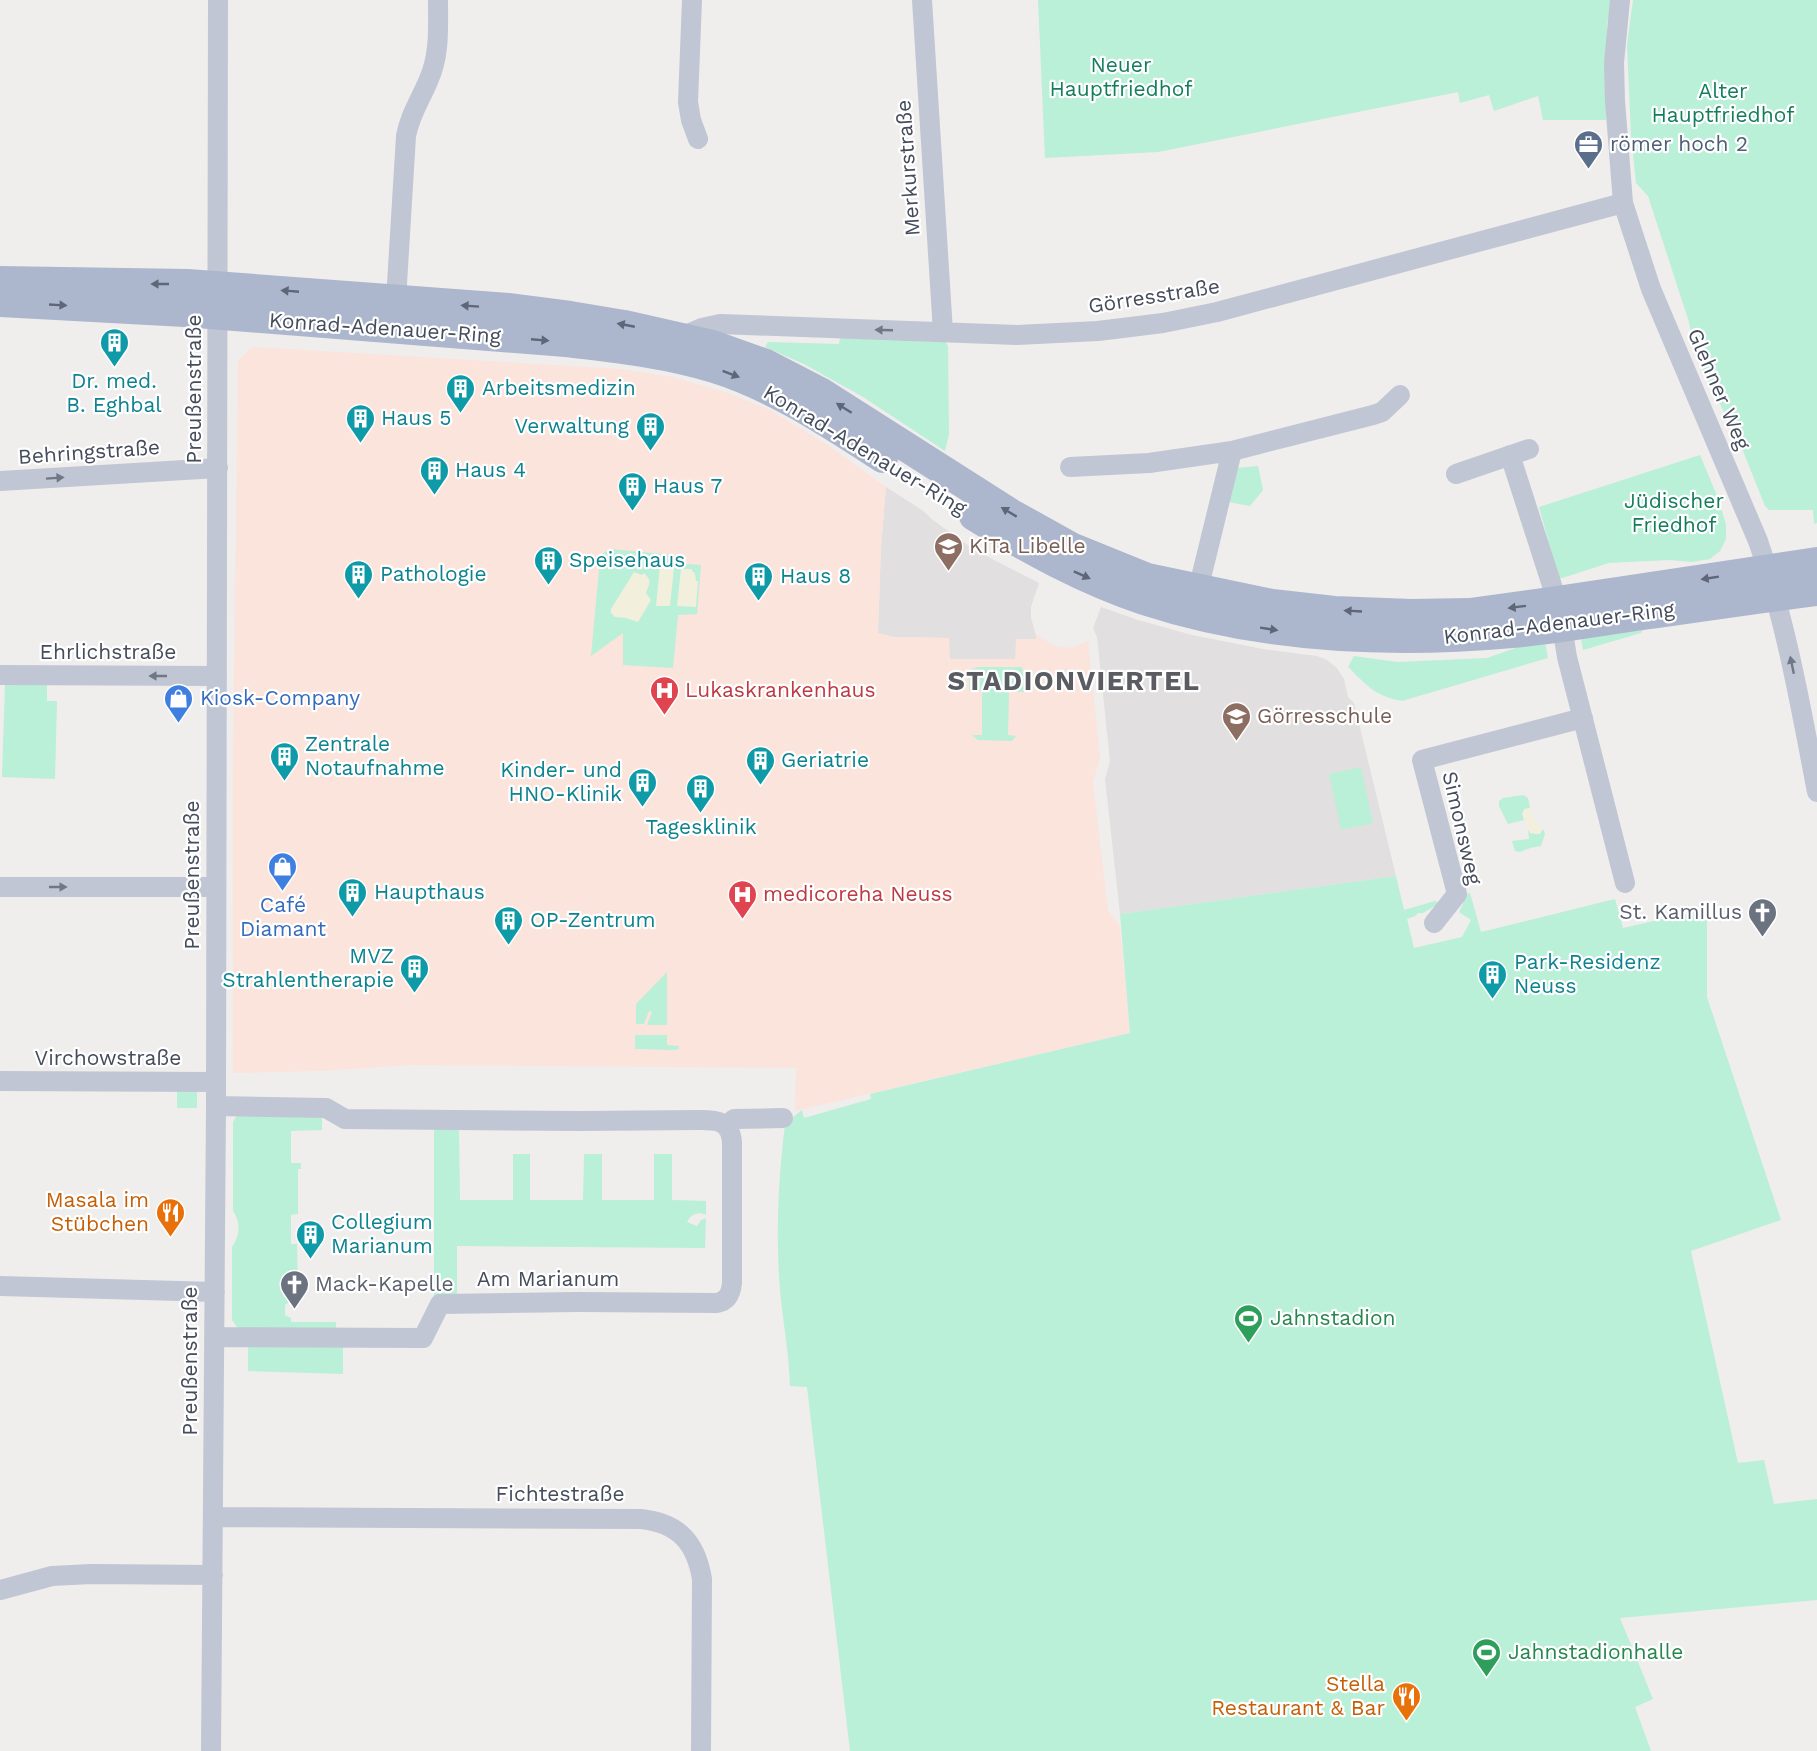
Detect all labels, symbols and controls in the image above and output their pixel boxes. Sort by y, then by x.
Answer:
park label: Neuer Hauptfriedhof [1050,52,1192,101]
park label: Alter Hauptfriedhof [1652,78,1794,127]
street label: Merkurstraße [890,99,925,237]
office icon: römer hoch 2 [1573,128,1605,170]
place label: römer hoch 2 [1610,131,1748,156]
street label: Görresstraße [1086,273,1222,318]
one-way arrow [150,279,169,289]
one-way arrow [280,287,299,296]
one-way arrow [49,300,68,309]
one-way arrow [461,301,480,310]
street label: Konrad-Adenauer-Ring [268,307,503,348]
street label: Preußenstraße [181,314,206,464]
one-way arrow [616,320,635,329]
street label: Glehner Weg [1683,324,1757,454]
one-way arrow [875,325,894,335]
building icon: Dr. med. B. Eghbal [98,326,130,368]
one-way arrow [530,335,549,345]
place label: Dr. med. B. Eghbal [66,368,162,417]
one-way arrow [722,370,740,379]
building icon: Arbeitsmedizin [445,372,477,414]
place label: Arbeitsmedizin [482,375,636,400]
street label: Konrad-Adenauer-Ring [759,379,972,521]
building icon: Haus 5 [344,402,376,444]
one-way arrow [836,402,852,413]
place label: Haus 5 [381,405,452,430]
building icon: Verwaltung [634,410,666,452]
place label: Verwaltung [515,413,630,438]
street label: Behringstraße [17,434,161,469]
building icon: Haus 4 [418,454,450,496]
place label: Haus 4 [455,457,526,482]
building icon: Haus 7 [616,470,648,512]
one-way arrow [46,473,65,482]
place label: Haus 7 [653,473,723,498]
park label: Jüdischer Friedhof [1624,488,1724,537]
one-way arrow [1001,507,1017,518]
school or university icon: KiTa Libelle [932,530,964,572]
place label: KiTa Libelle [969,533,1086,558]
building icon: Speisehaus [532,544,564,586]
place label: Speisehaus [569,547,685,572]
building icon: Pathologie [343,558,375,600]
building icon: Haus 8 [743,560,775,602]
place label: Pathologie [380,561,487,586]
place label: Haus 8 [780,563,851,588]
one-way arrow [1073,571,1091,580]
one-way arrow [1700,574,1719,583]
street label: Konrad-Adenauer-Ring [1442,596,1677,649]
one-way arrow [1507,602,1526,611]
one-way arrow [1344,607,1363,616]
one-way arrow [1259,625,1278,634]
street label: Ehrlichstraße [40,639,176,664]
one-way arrow [1787,656,1796,675]
district label: STADIONVIERTEL [947,665,1201,697]
one-way arrow [149,671,168,681]
hospital icon: Lukaskrankenhaus [648,674,680,716]
place label: Lukaskrankenhaus [685,677,876,702]
shop icon: Kiosk-Company [163,682,195,724]
place label: Kiosk-Company [200,685,360,710]
school or university icon: Görresschule [1220,700,1252,742]
place label: Görresschule [1257,703,1392,728]
place label: Zentrale Notaufnahme [305,731,445,780]
building icon: Zentrale Notaufnahme [268,740,300,782]
building icon: Geriatrie [744,744,776,786]
place label: Geriatrie [781,747,869,772]
place label: Kinder- und HNO-Klinik [500,757,622,806]
building icon: Kinder- und HNO-Klinik [627,766,659,808]
street label: Simonsweg [1437,769,1488,888]
building icon: Tagesklinik [685,772,717,814]
street label: Preußenstraße [179,800,204,950]
place label: Tagesklinik [645,814,757,839]
shop icon: Café Diamant [267,850,299,892]
building icon: Haupthaus [337,876,369,918]
hospital icon: medicoreha Neuss [726,878,758,920]
place label: Haupthaus [374,879,485,904]
place label: medicoreha Neuss [763,881,953,906]
one-way arrow [49,882,68,892]
place label: Café Diamant [240,892,326,941]
church icon: St. Kamillus [1747,896,1779,938]
place label: St. Kamillus [1619,899,1742,924]
building icon: OP-Zentrum [493,904,525,946]
place label: OP-Zentrum [530,907,656,932]
place label: MVZ Strahlentherapie [222,943,394,992]
place label: Park-Residenz Neuss [1514,949,1661,998]
building icon: MVZ Strahlentherapie [399,952,431,994]
building icon: Park-Residenz Neuss [1477,958,1509,1000]
street label: Virchowstraße [35,1045,181,1070]
place label: Masala im Stübchen [46,1187,149,1236]
restaurant icon: Masala im Stübchen [154,1196,186,1238]
place label: Collegium Marianum [331,1209,433,1258]
building icon: Collegium Marianum [294,1218,326,1260]
street label: Am Marianum [477,1266,619,1291]
church icon: Mack-Kapelle [278,1268,310,1310]
place label: Mack-Kapelle [315,1271,454,1296]
street label: Preußenstraße [177,1286,202,1436]
sports icon: Jahnstadion [1233,1302,1265,1344]
place label: Jahnstadion [1270,1305,1396,1330]
street label: Fichtestraße [495,1481,625,1506]
sports icon: Jahnstadionhalle [1471,1636,1503,1678]
place label: Jahnstadionhalle [1508,1639,1683,1664]
place label: Stella Restaurant & Bar [1211,1671,1385,1720]
restaurant icon: Stella Restaurant & Bar [1390,1680,1422,1722]

